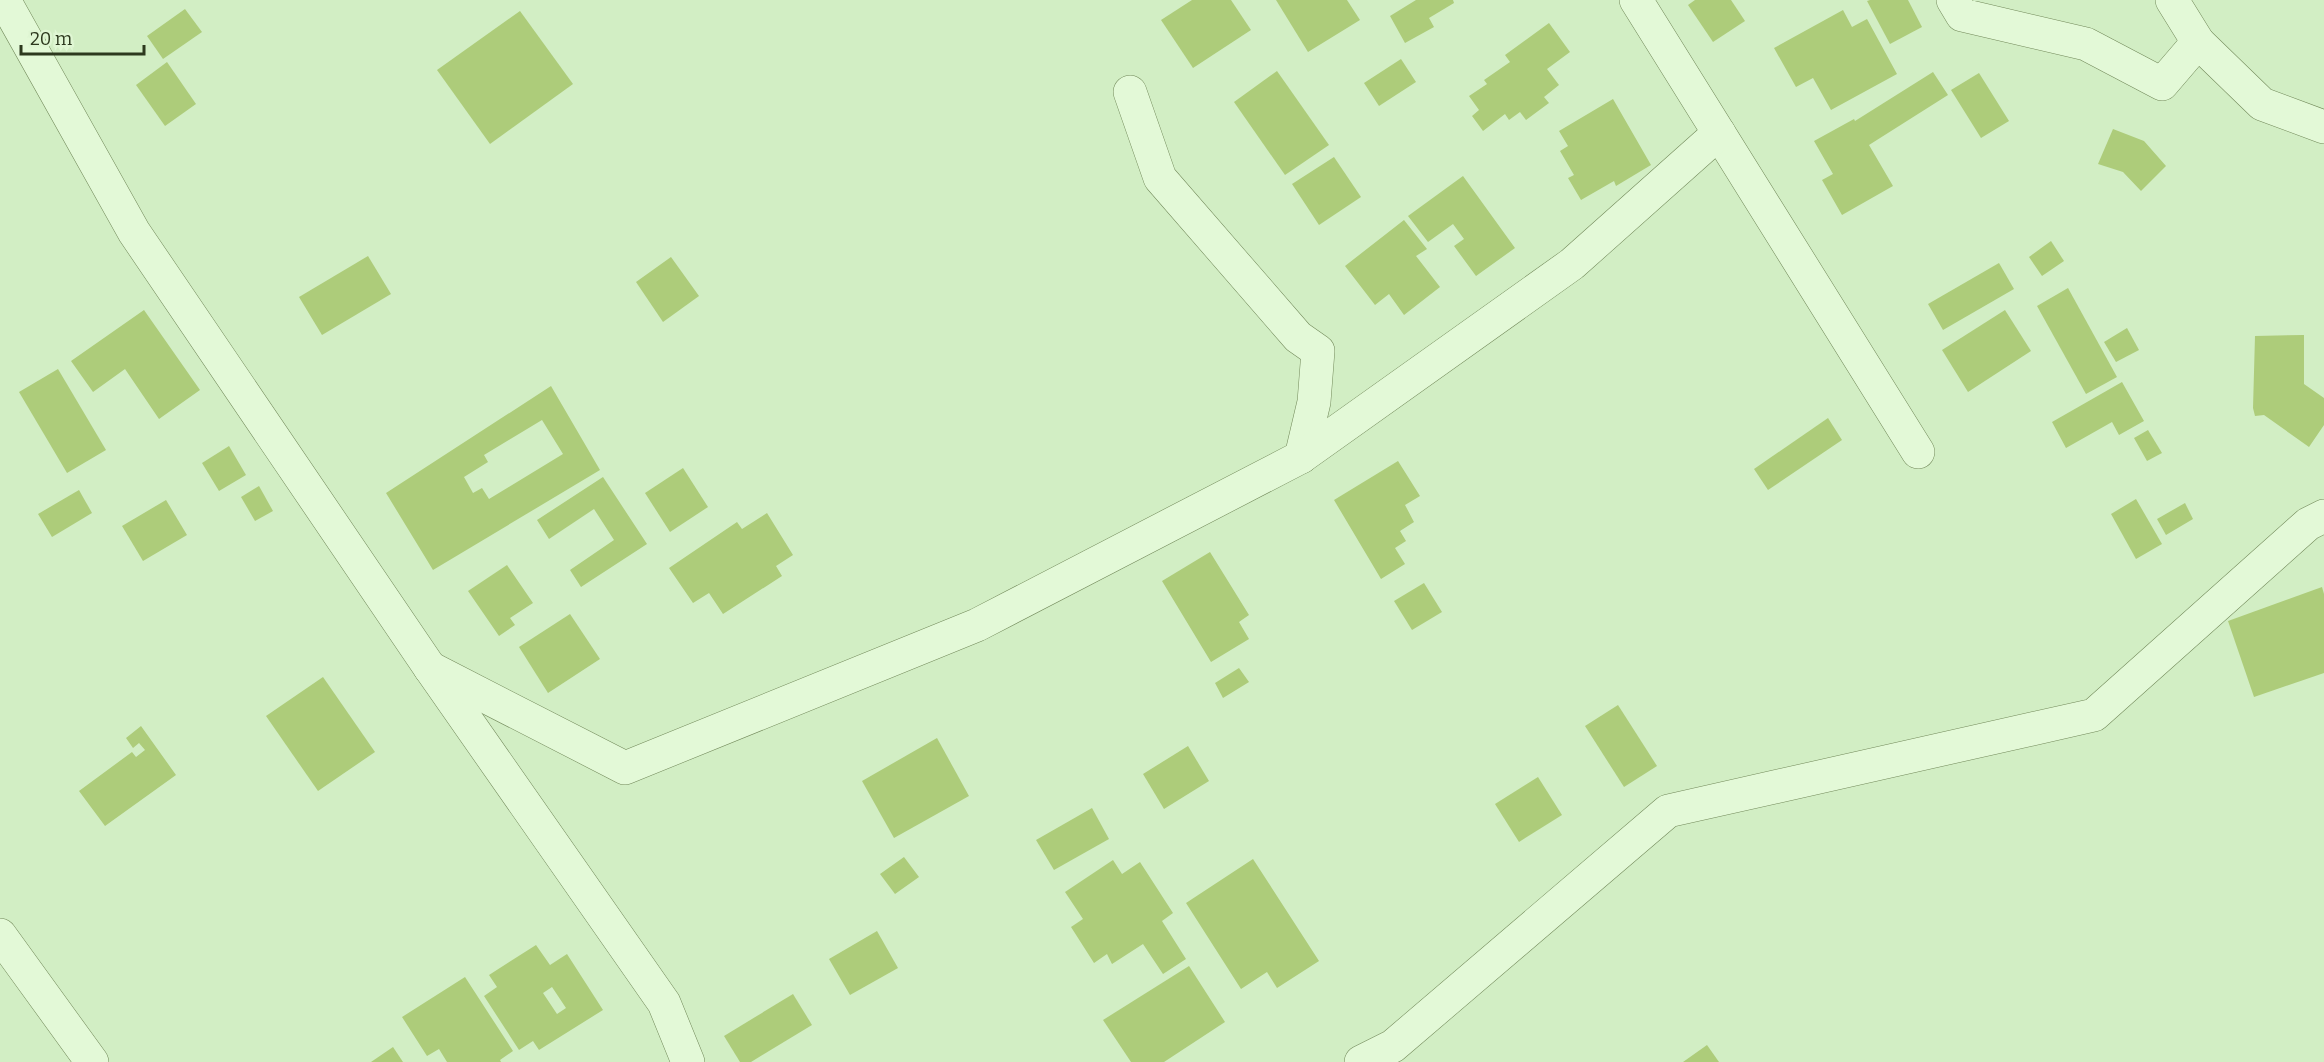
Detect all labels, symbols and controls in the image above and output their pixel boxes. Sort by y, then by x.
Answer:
scale bar [21,18,144,56]
text: 20 m [30,28,72,50]

